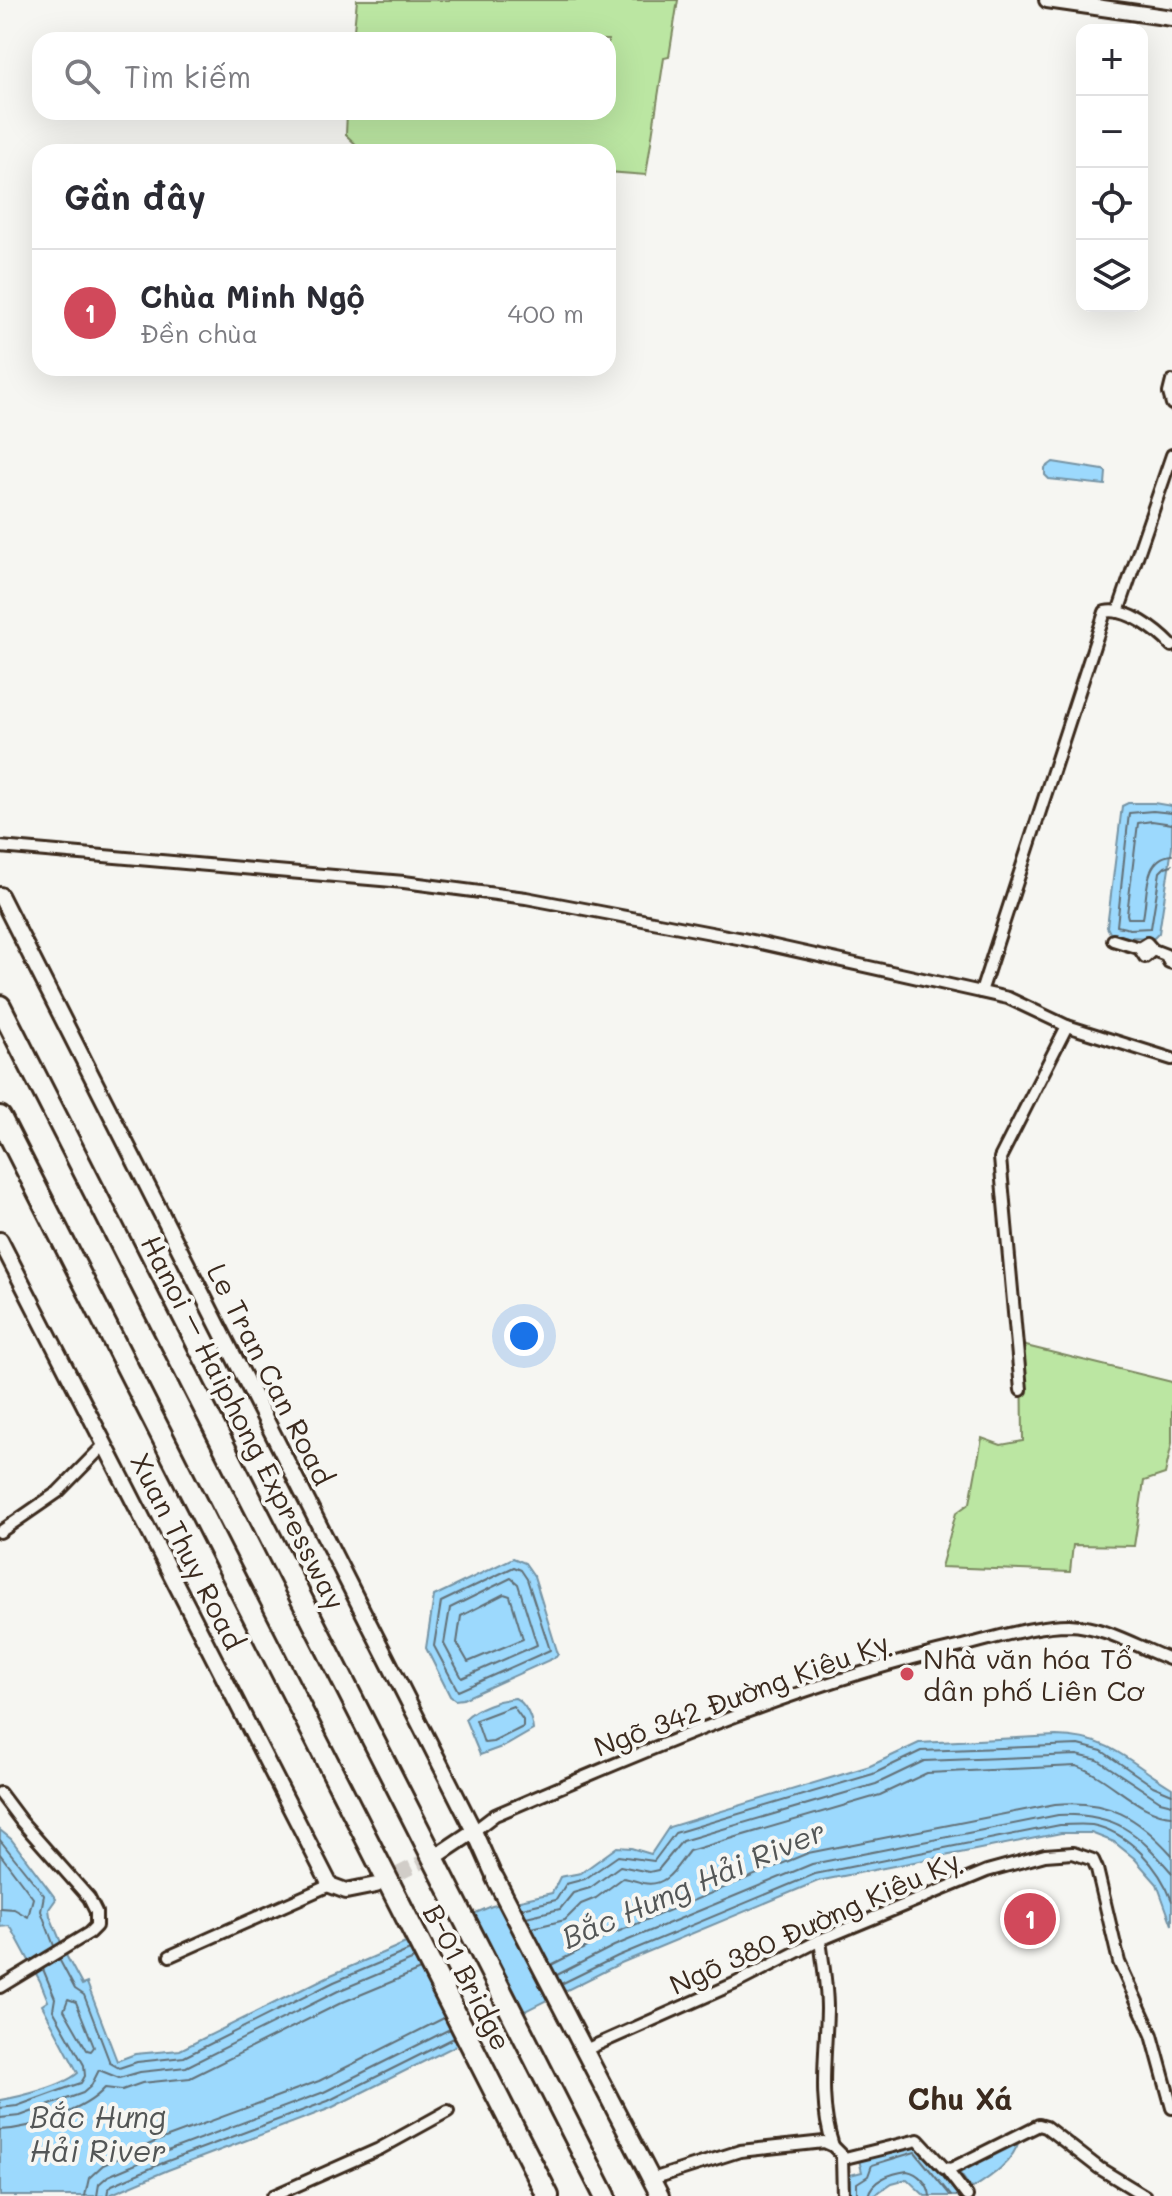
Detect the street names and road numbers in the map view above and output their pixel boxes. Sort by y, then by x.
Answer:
street label: Hanoi – Haiphong Expressway [134,1229,354,1615]
street label: Le Tran Can Road [200,1257,342,1491]
street label: Xuan Thuy Road [123,1447,253,1655]
street label: Ngõ 342 Đường Kiêu Kỵ [588,1624,894,1764]
street label: Ngõ 380 Đường Kiêu Kỵ [663,1842,965,2002]
street label: B-01 Bridge [416,1898,520,2056]

